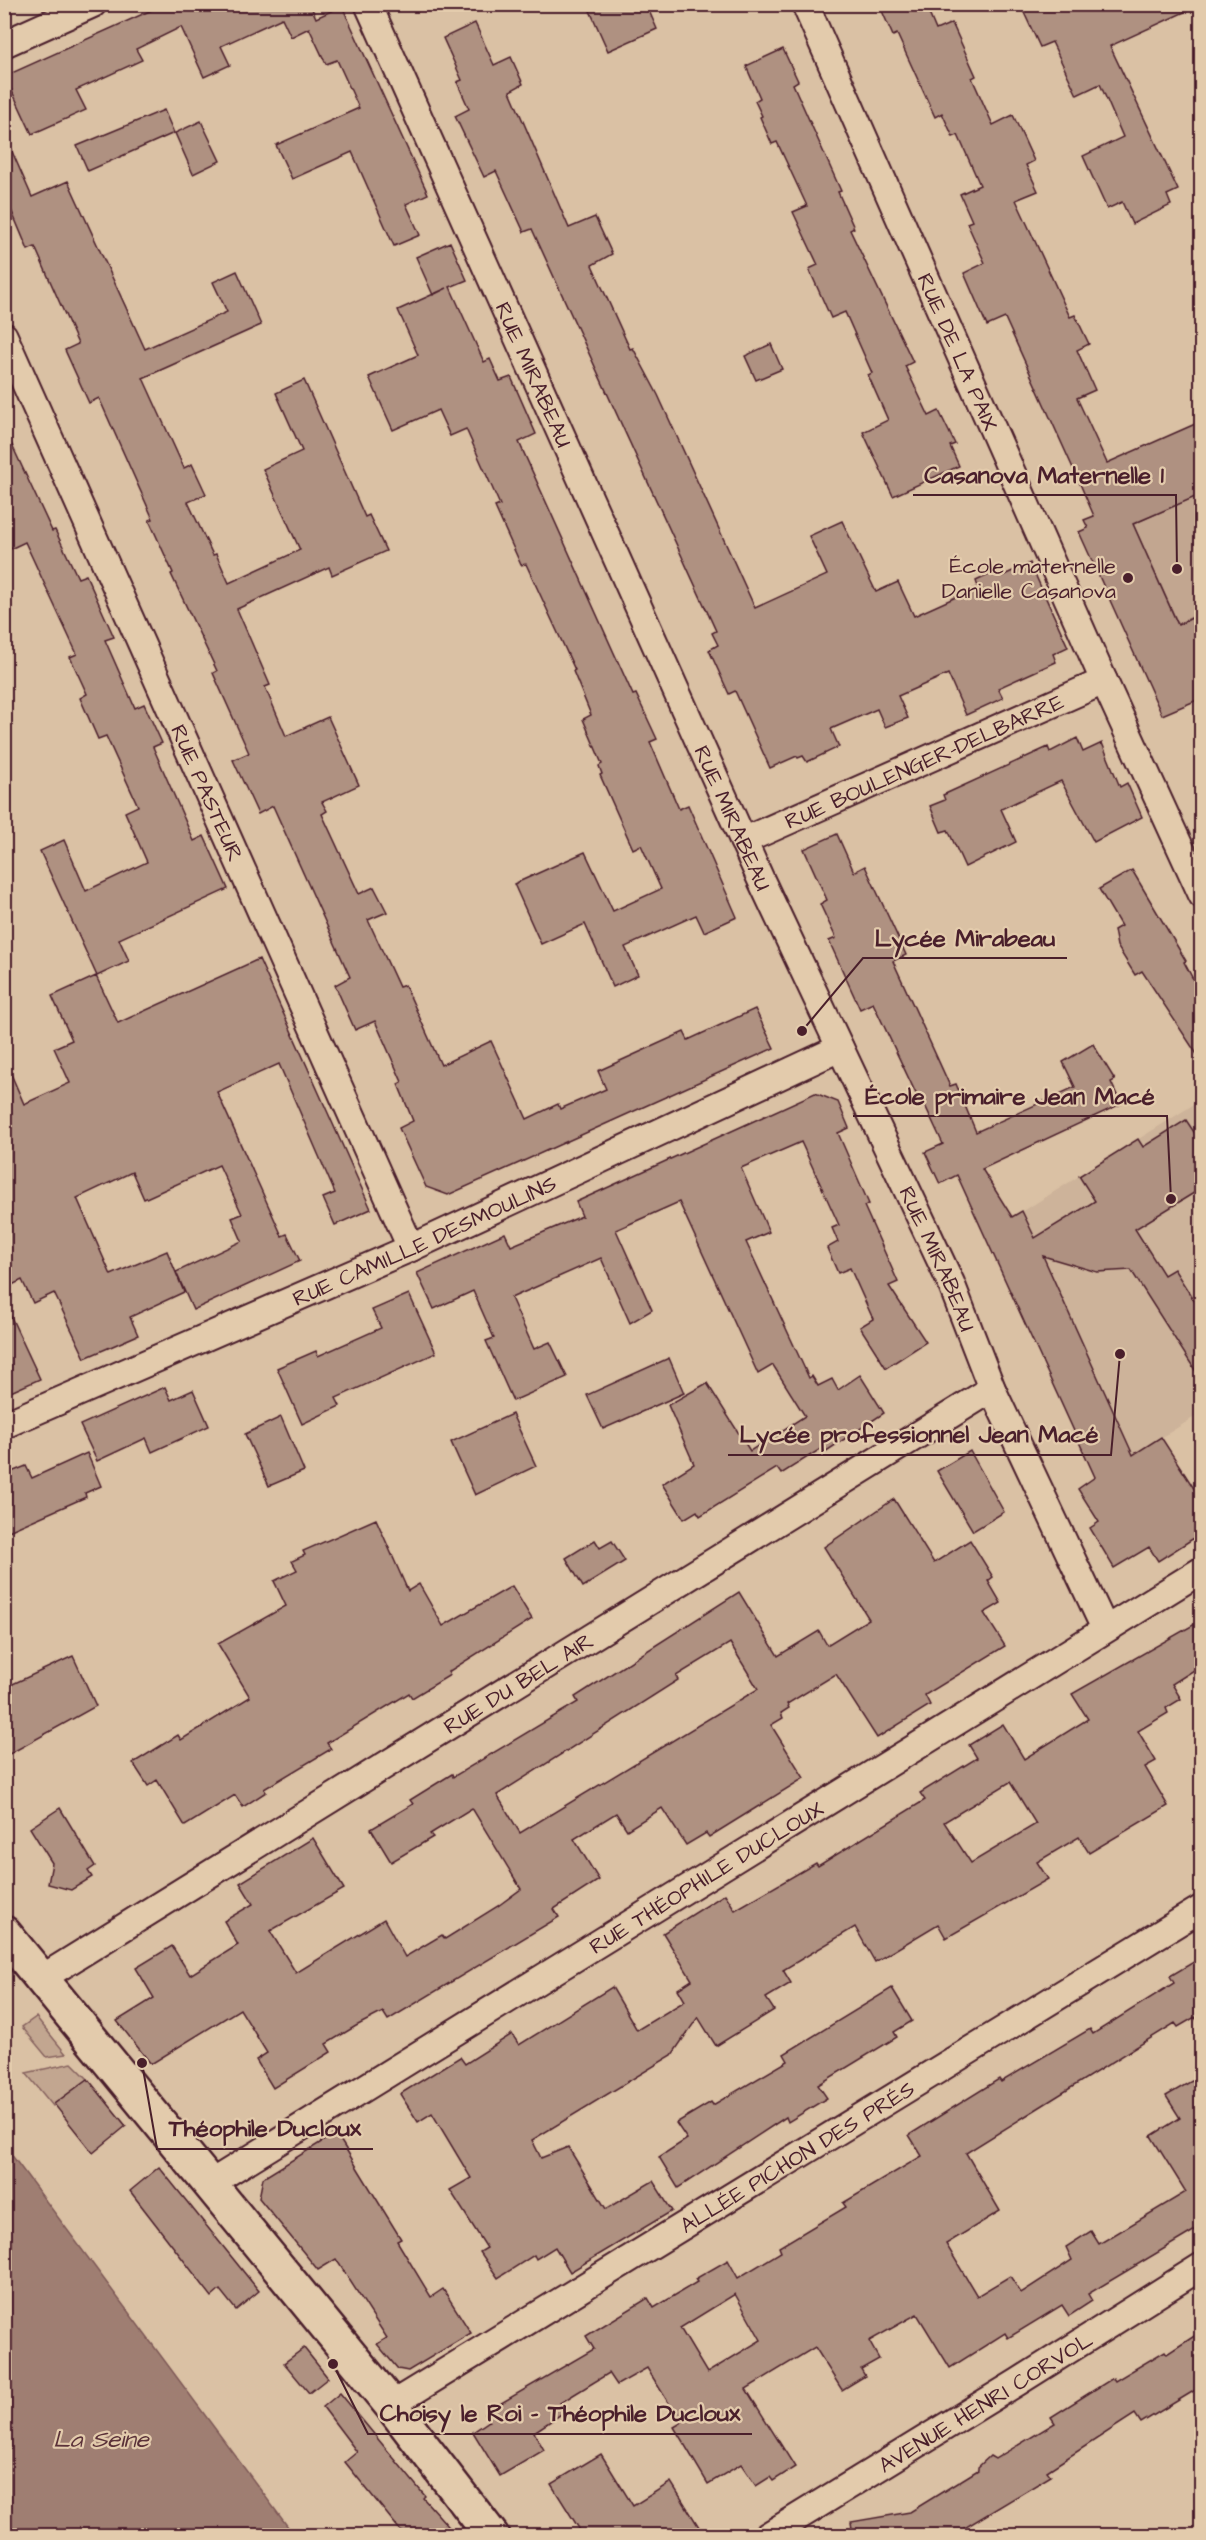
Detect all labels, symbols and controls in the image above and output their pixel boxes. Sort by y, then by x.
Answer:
street label: RUE DE LA PAIX [909,269,1005,436]
street label: RUE MIRABEAU [487,297,579,453]
callout: Casanova Maternelle 1 [913,453,1176,495]
text: Casanova Maternelle 1 [924,459,1165,493]
place label: École maternelle Danielle Casanova [942,551,1116,607]
marker: École maternelle Danielle Casanova [1121,571,1135,585]
street label: RUE BOULENGER-DELBARRE [780,687,1069,838]
street label: RUE PASTEUR [162,720,250,867]
street label: RUE MIRABEAU [686,741,778,896]
callout: Lycée Mirabeau [863,916,1067,958]
text: Lycée Mirabeau [875,922,1055,958]
callout: École primaire Jean Macé [853,1074,1167,1116]
text: École primaire Jean Macé [865,1080,1155,1114]
street label: RUE CAMILLE DESMOULINS [288,1168,562,1315]
street label: RUE MIRABEAU [890,1181,982,1336]
callout: Lycée professionnel Jean Macé [728,1413,1111,1455]
text: Lycée professionnel Jean Macé [739,1418,1099,1454]
street label: RUE DU BEL AIR [438,1626,600,1742]
street label: RUE THÉOPHILE DUCLOUX [584,1794,830,1962]
street label: ALLÉE PICHON DES PRÉS [674,2074,921,2241]
callout: Théophile Ducloux [157,2107,373,2149]
text: Théophile Ducloux [168,2112,362,2146]
street label: AVENUE HENRI CORVOL [873,2325,1099,2481]
callout: Choisy le Roi - Théophile Ducloux [368,2392,752,2434]
text: Choisy le Roi - Théophile Ducloux [380,2397,741,2433]
water label: La Seine [53,2423,150,2457]

